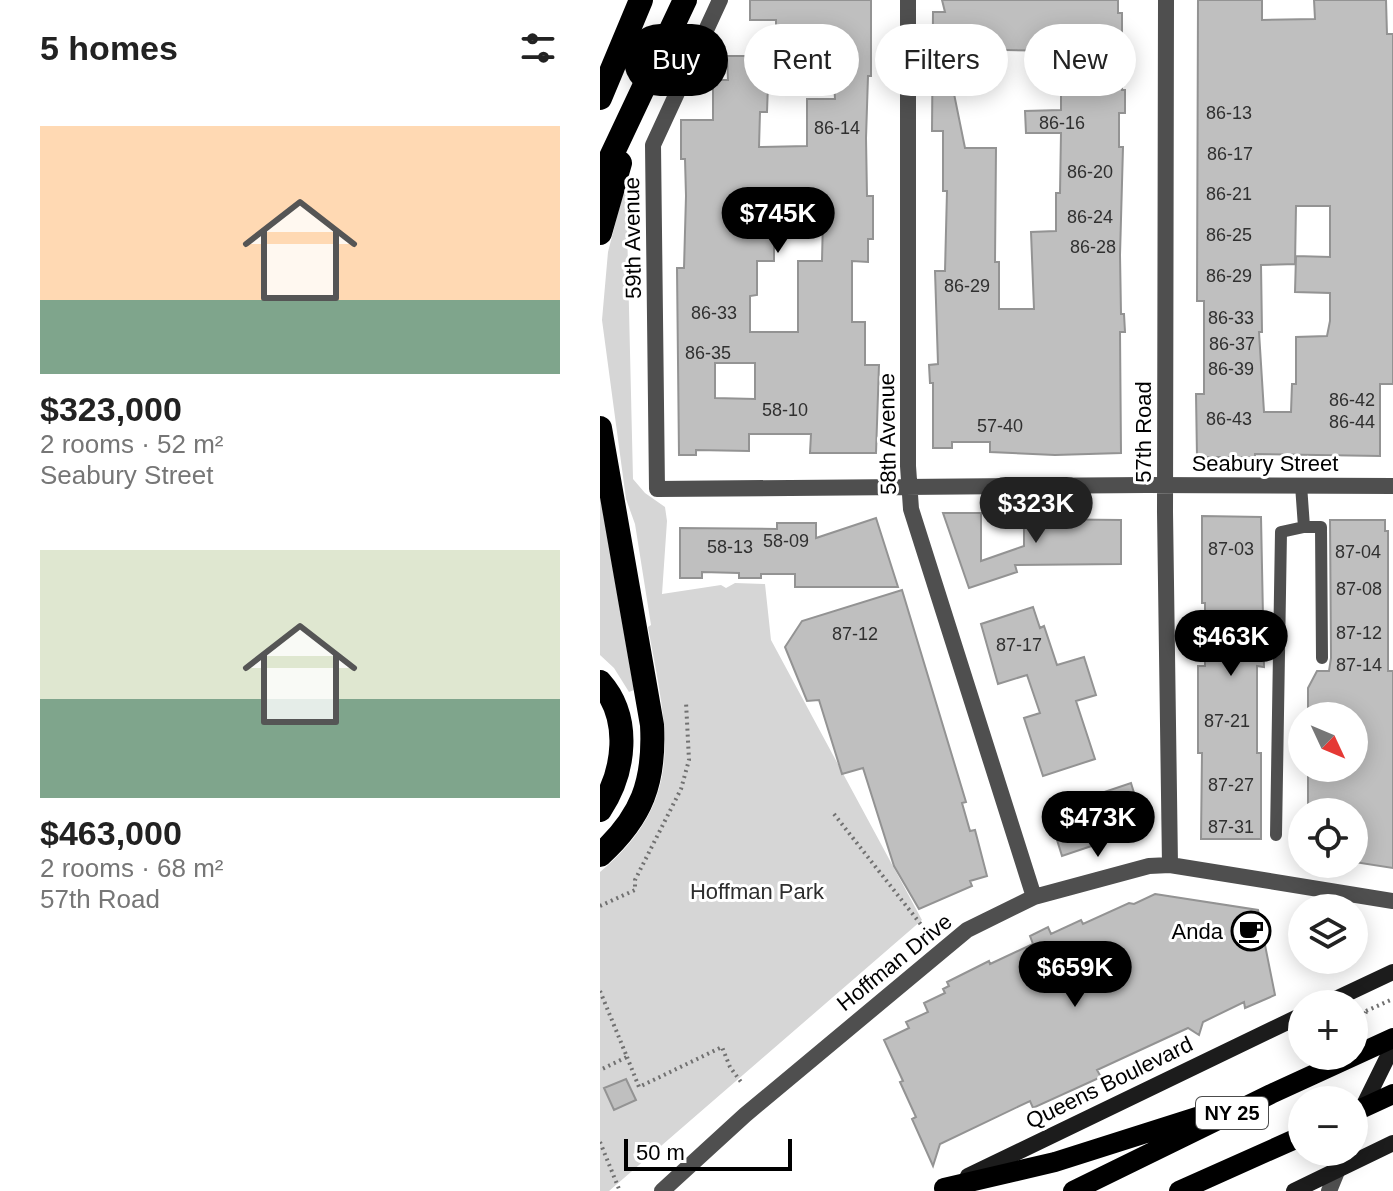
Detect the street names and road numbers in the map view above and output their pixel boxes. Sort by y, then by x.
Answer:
street label: 59th Avenue [619,177,646,299]
street label: 58th Avenue [874,373,901,495]
street label: 57th Road [1131,381,1156,483]
street label: Seabury Street [1192,451,1338,476]
street label: Hoffman Drive [832,909,957,1016]
street label: Queens Boulevard [1022,1031,1197,1134]
road number: NY 25 [1196,1097,1268,1129]

